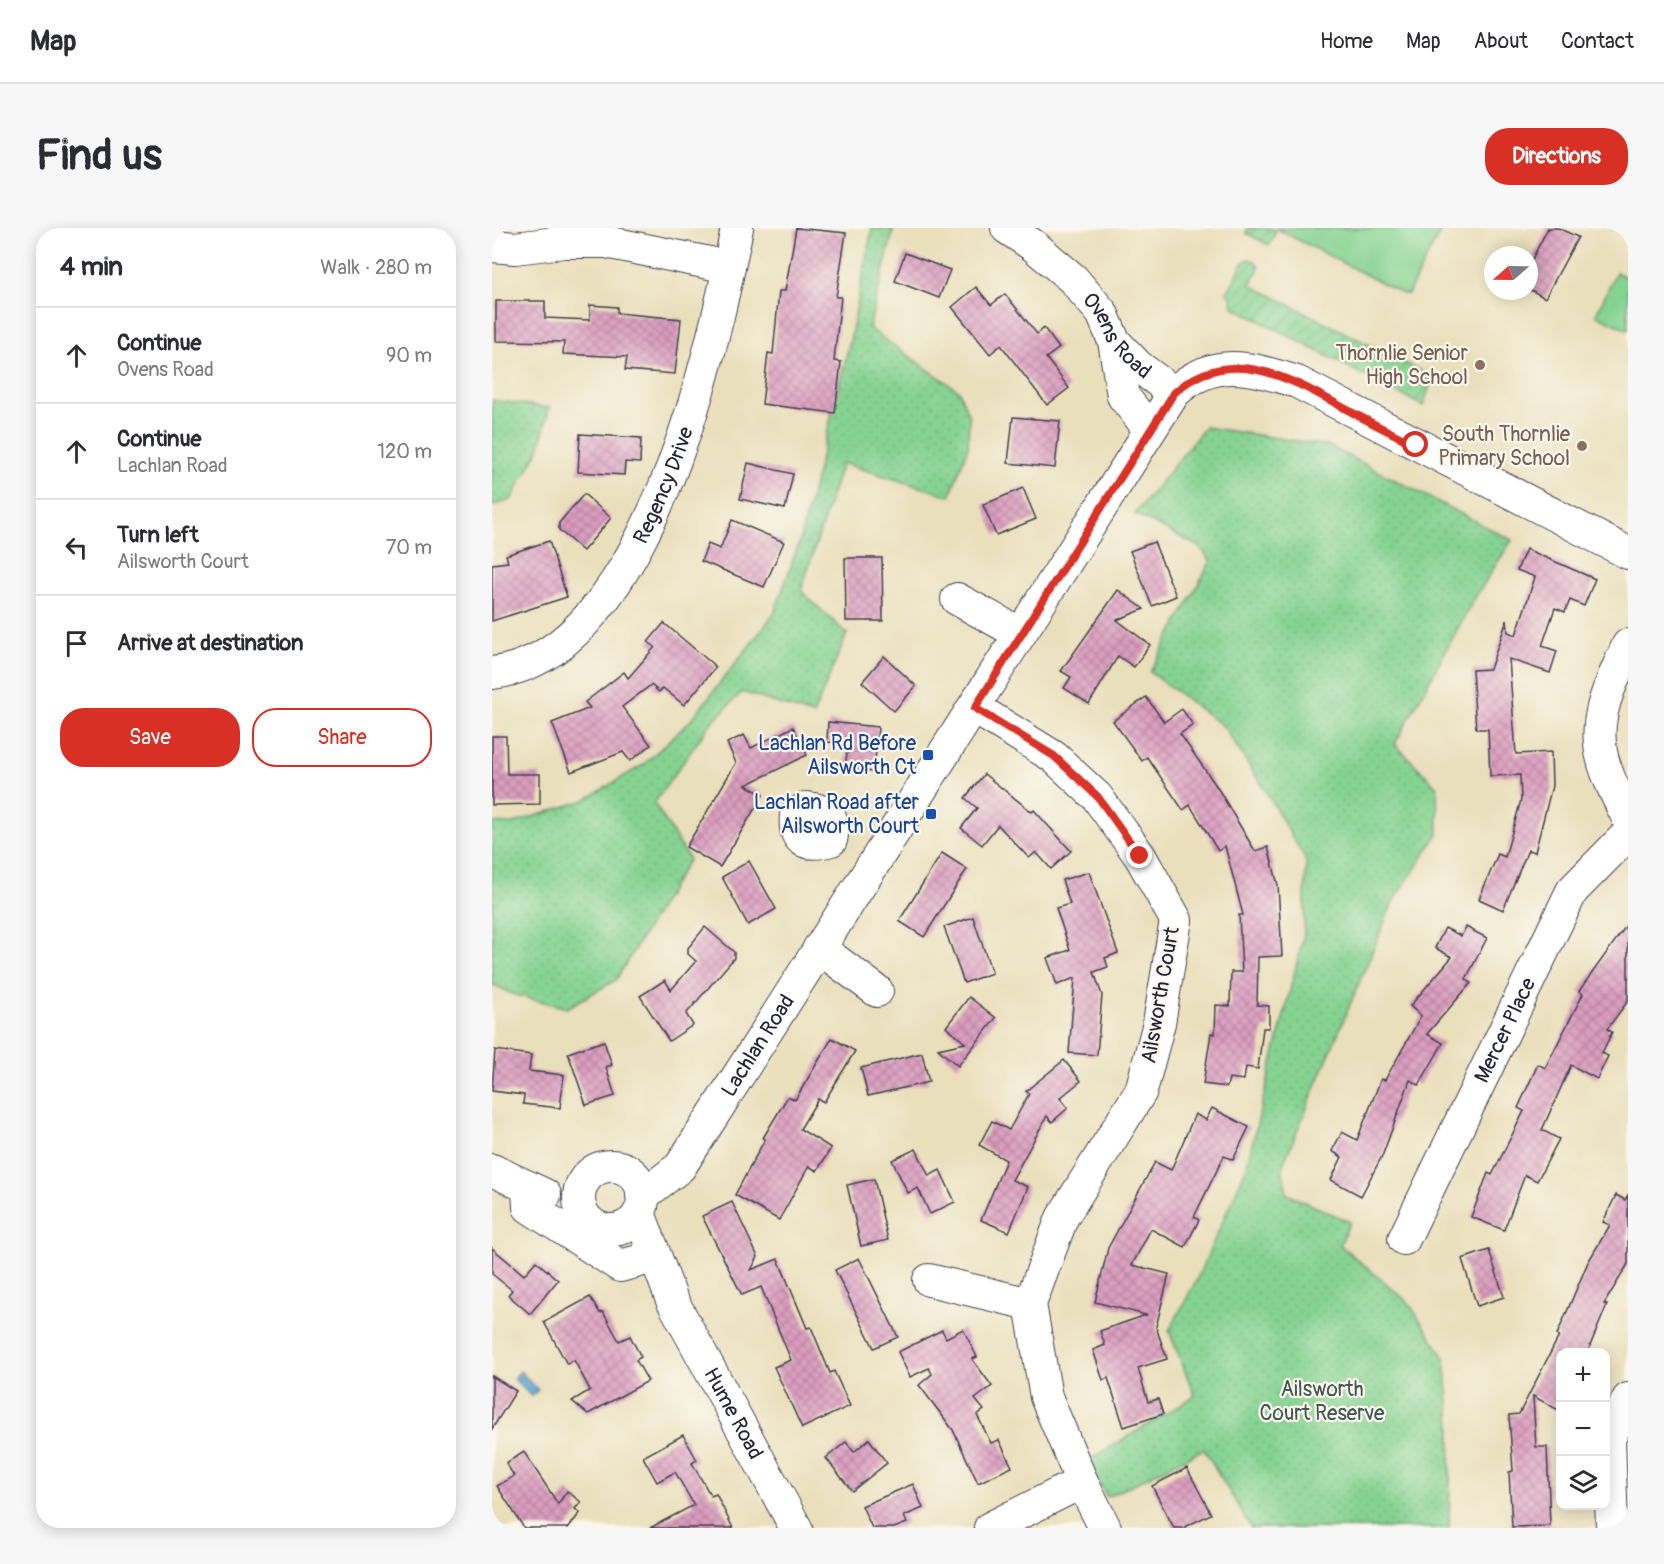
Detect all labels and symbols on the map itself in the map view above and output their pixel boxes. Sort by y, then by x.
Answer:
north arrow [1484,246,1538,300]
street label: Ovens Road [1076,287,1157,385]
place label: Thornlie Senior High School [1336,340,1468,391]
marker: Thornlie Senior High School [1473,358,1487,372]
place label: South Thornlie Primary School [1438,421,1571,472]
street label: Regency Drive [627,423,700,549]
route start [1402,431,1428,457]
marker: South Thornlie Primary School [1575,439,1589,453]
place label: Lachlan Rd Before Ailsworth Ct [758,730,917,781]
marker: Lachlan Rd Before Ailsworth Ct [921,748,935,762]
place label: Lachlan Road after Ailsworth Court [754,789,920,840]
marker: Lachlan Road after Ailsworth Court [924,807,938,821]
route end [1126,842,1152,868]
street label: Ailsworth Court [1135,924,1186,1066]
street label: Mercer Place [1468,973,1542,1087]
street label: Lachlan Road [715,989,801,1102]
street label: Hume Road [697,1363,769,1464]
park label: Ailsworth Court Reserve [1260,1376,1385,1427]

